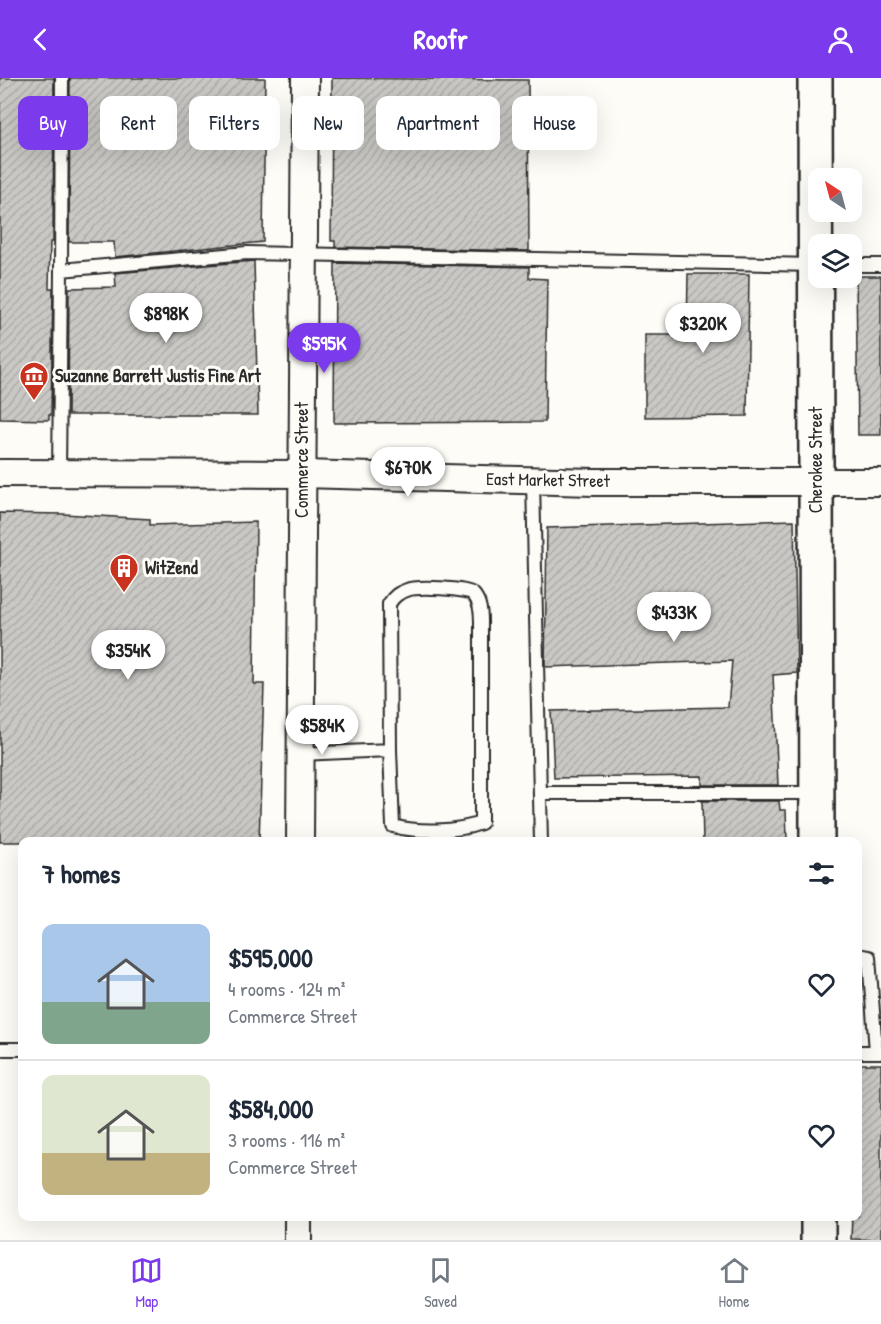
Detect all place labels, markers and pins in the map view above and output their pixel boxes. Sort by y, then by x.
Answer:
pin: $898K [124,293,208,344]
pin: $320K [661,303,745,354]
pin: $595K [282,323,366,374]
museum icon: Suzanne Barrett Justis Fine Art [18,360,50,402]
place label: Suzanne Barrett Justis Fine Art [55,363,262,388]
pin: $670K [366,447,450,498]
building icon: WitZend [108,552,140,594]
place label: WitZend [145,555,198,580]
pin: $433K [632,592,716,643]
pin: $354K [86,630,170,681]
pin: $584K [280,705,364,756]

